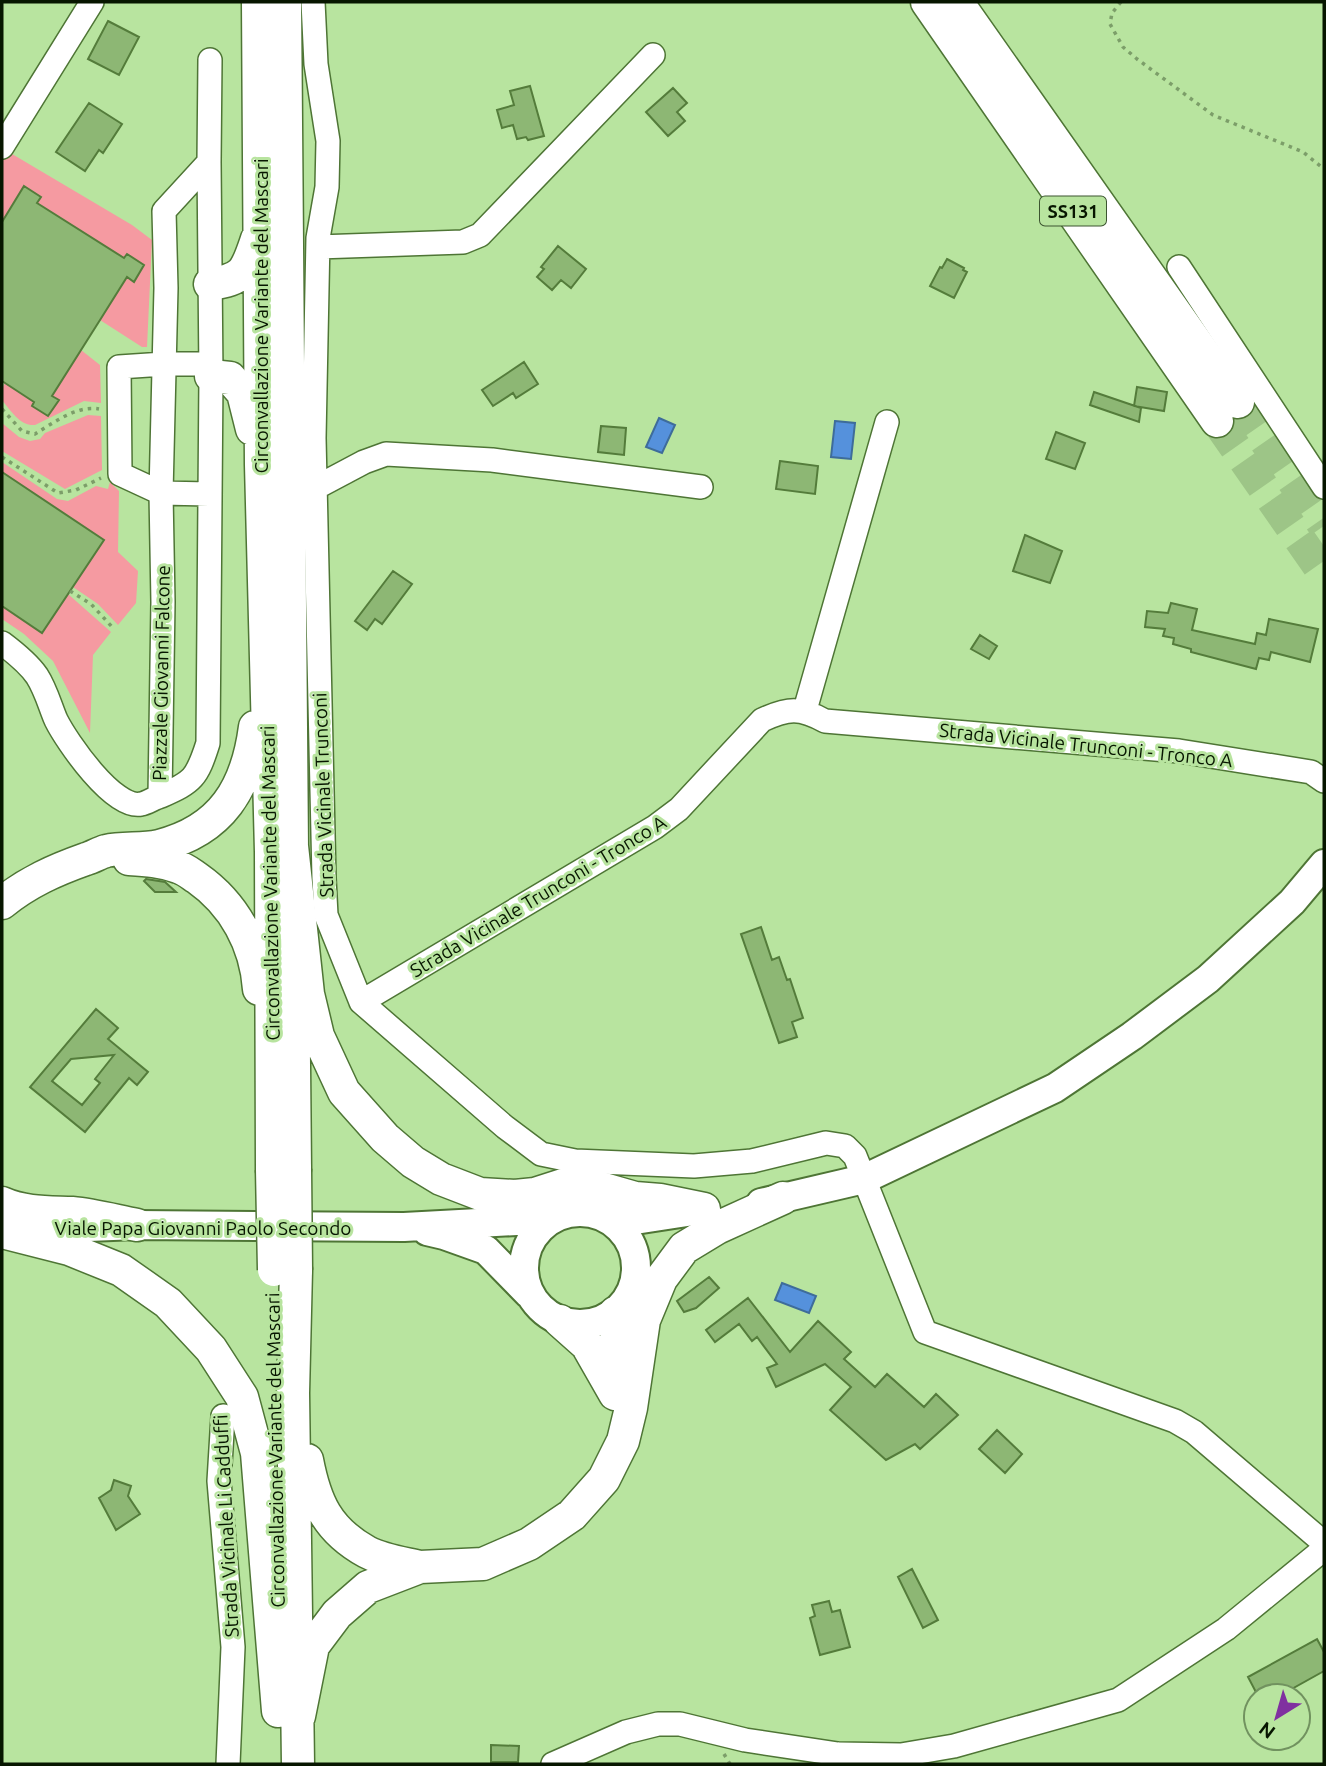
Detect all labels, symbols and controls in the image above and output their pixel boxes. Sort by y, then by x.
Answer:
street label: Circonvallazione Variante del Mascari [250,158,272,474]
road number: SS131 [1040,196,1106,226]
street label: Piazzale Giovanni Falcone [148,565,174,781]
street label: Strada Vicinale Trunconi [308,692,338,898]
street label: Strada Vicinale Trunconi - Tronco A [938,719,1234,771]
street label: Circonvallazione Variante del Mascari [256,725,284,1041]
street label: Strada Vicinale Trunconi - Tronco A [406,810,671,981]
street label: Viale Papa Giovanni Paolo Secondo [55,1217,351,1239]
street label: Circonvallazione Variante del Mascari [261,1292,289,1608]
street label: Strada Vicinale Li Cadduffi [209,1414,243,1638]
north arrow [1242,1682,1312,1752]
text: N [1254,1718,1279,1744]

